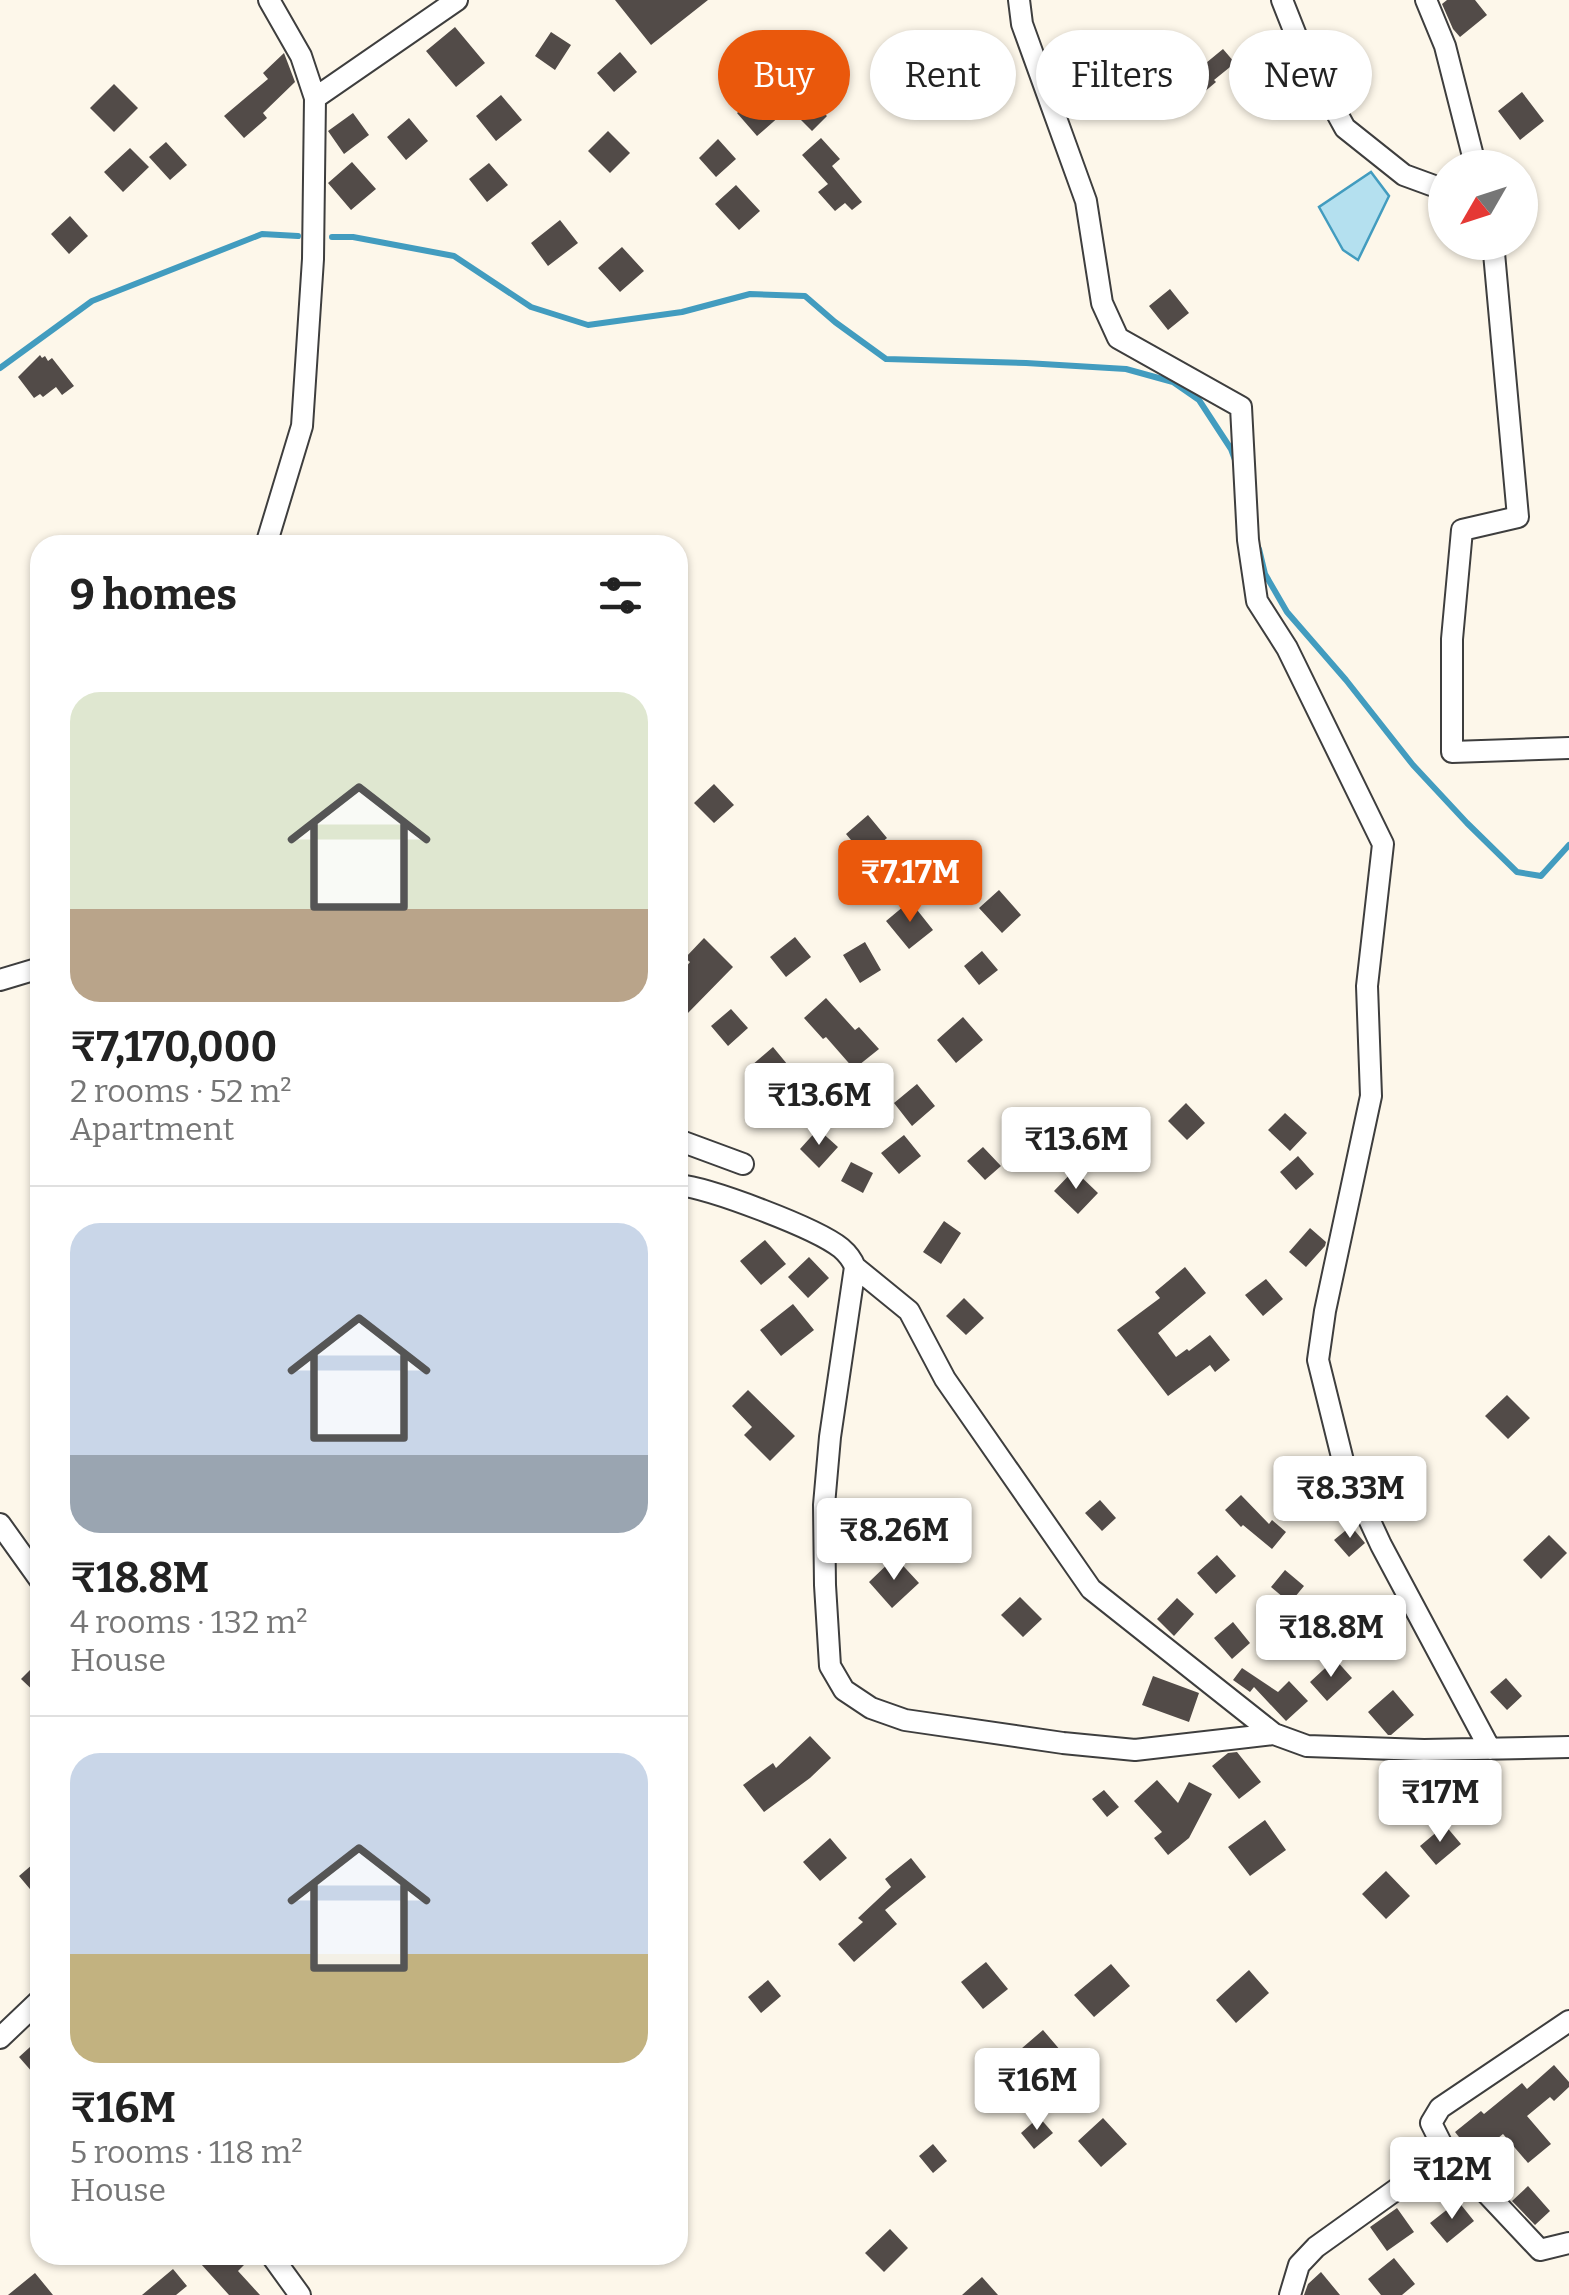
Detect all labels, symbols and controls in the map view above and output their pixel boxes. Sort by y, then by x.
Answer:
chip: Buy [718,30,850,120]
chip: Rent [870,30,1016,120]
chip: Filters [1036,30,1209,120]
chip: New [1229,30,1372,120]
north arrow [1428,150,1538,260]
map controls [1428,150,1538,260]
icon: filters [593,568,648,623]
text: 9 homes [70,570,237,620]
icon: home [269,757,449,937]
pin: ₹7.17M [829,840,991,925]
text: ₹7.17M [860,853,960,891]
text: ₹7,170,000 [70,1022,277,1072]
pin: ₹13.6M [738,1063,900,1148]
text: 2 rooms · 52 m² [70,1072,292,1110]
text: ₹13.6M [767,1076,871,1114]
pin: ₹13.6M [995,1107,1157,1192]
text: Apartment [70,1110,234,1148]
text: ₹13.6M [1024,1120,1128,1158]
icon: home [269,1288,449,1468]
pin: ₹8.33M [1269,1456,1431,1541]
text: ₹8.33M [1295,1469,1405,1507]
pin: ₹8.26M [813,1498,975,1583]
text: ₹8.26M [839,1511,949,1549]
text: ₹18.8M [70,1553,209,1603]
pin: ₹18.8M [1250,1595,1412,1680]
text: 4 rooms · 132 m² [70,1603,308,1641]
text: ₹18.8M [1278,1608,1384,1646]
text: House [70,1641,166,1679]
pin: ₹17M [1381,1760,1499,1845]
text: ₹17M [1401,1773,1479,1811]
icon: home [269,1818,449,1998]
pin: ₹16M [978,2048,1096,2133]
text: ₹16M [997,2061,1077,2099]
text: ₹16M [70,2083,176,2133]
text: 5 rooms · 118 m² [70,2133,303,2171]
pin: ₹12M [1393,2137,1511,2222]
text: ₹12M [1412,2150,1492,2188]
text: House [70,2171,166,2209]

